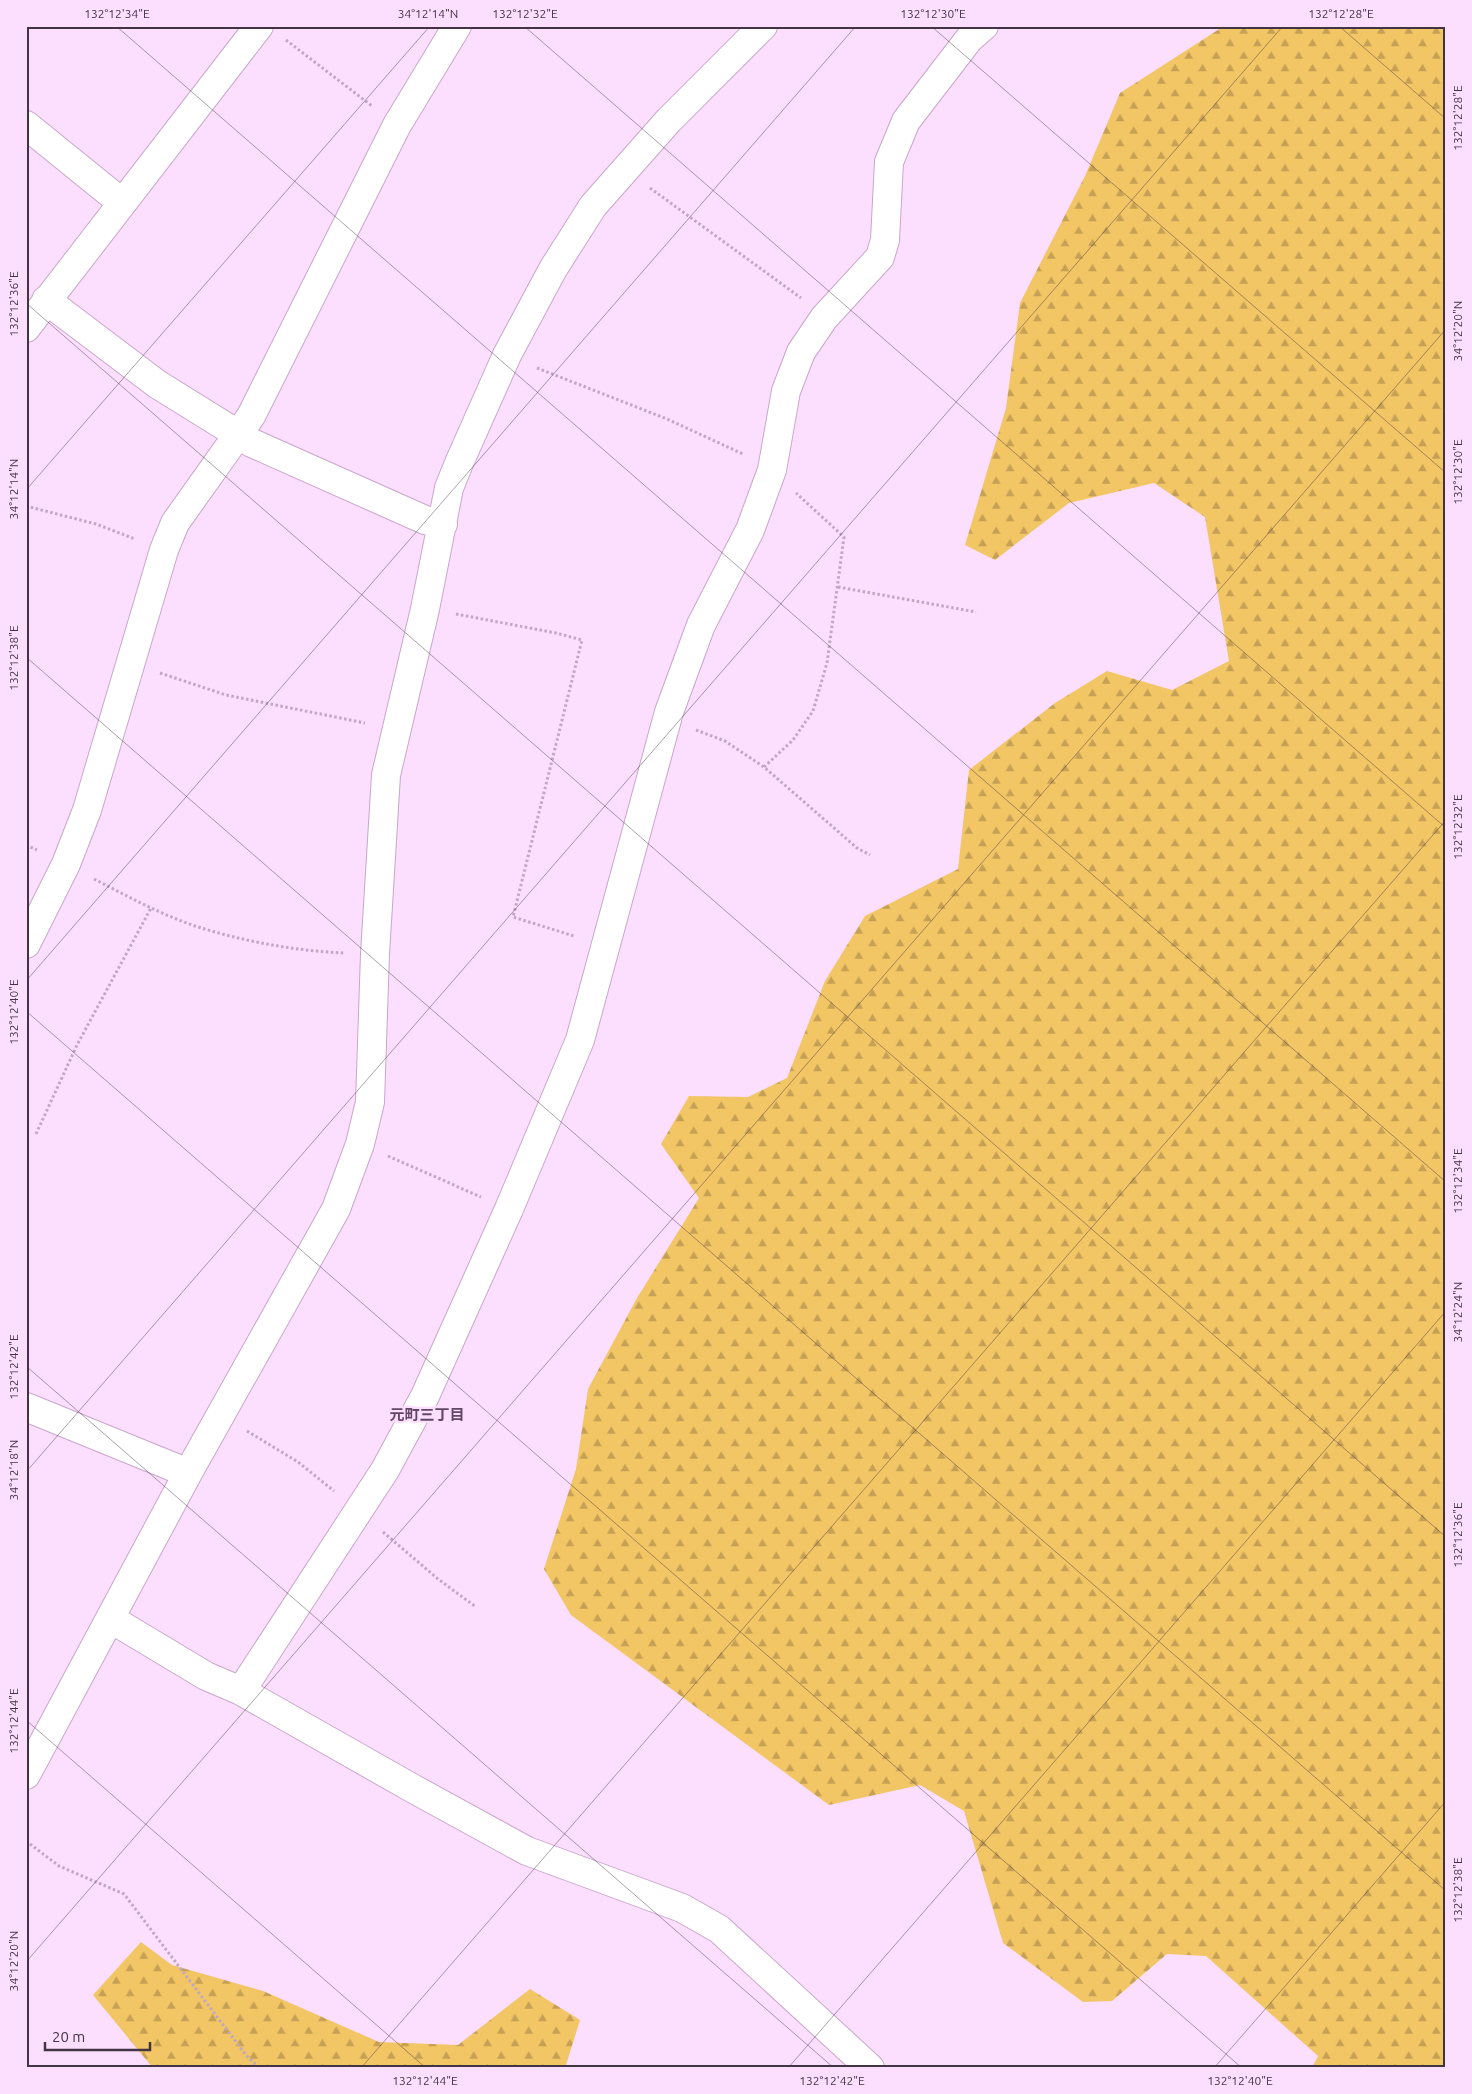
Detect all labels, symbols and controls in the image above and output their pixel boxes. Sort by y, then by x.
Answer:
text: 132°12'34"E [84,7,150,20]
text: 34°12'14"N [398,7,458,20]
text: 132°12'32"E [492,7,558,20]
text: 132°12'30"E [900,7,966,20]
text: 132°12'28"E [1308,7,1374,20]
text: 132°12'28"E [1451,85,1464,151]
text: 132°12'36"E [7,271,20,337]
text: 34°12'20"N [1451,301,1464,361]
text: 132°12'30"E [1451,439,1464,505]
text: 34°12'14"N [7,459,20,519]
text: 132°12'38"E [7,625,20,691]
text: 132°12'32"E [1451,794,1464,860]
text: 132°12'40"E [7,979,20,1045]
text: 132°12'34"E [1451,1148,1464,1214]
text: 34°12'24"N [1451,1282,1464,1342]
text: 132°12'42"E [7,1334,20,1400]
district label: 元町三丁目 [389,1406,465,1423]
text: 34°12'18"N [7,1440,20,1500]
text: 132°12'36"E [1451,1502,1464,1568]
text: 132°12'44"E [7,1688,20,1754]
text: 132°12'38"E [1451,1857,1464,1923]
text: 34°12'20"N [7,1931,20,1991]
scale bar [45,2019,150,2051]
text: 20 m [52,2028,85,2045]
text: 132°12'44"E [392,2074,458,2087]
text: 132°12'42"E [799,2074,865,2087]
text: 132°12'40"E [1207,2074,1273,2087]

